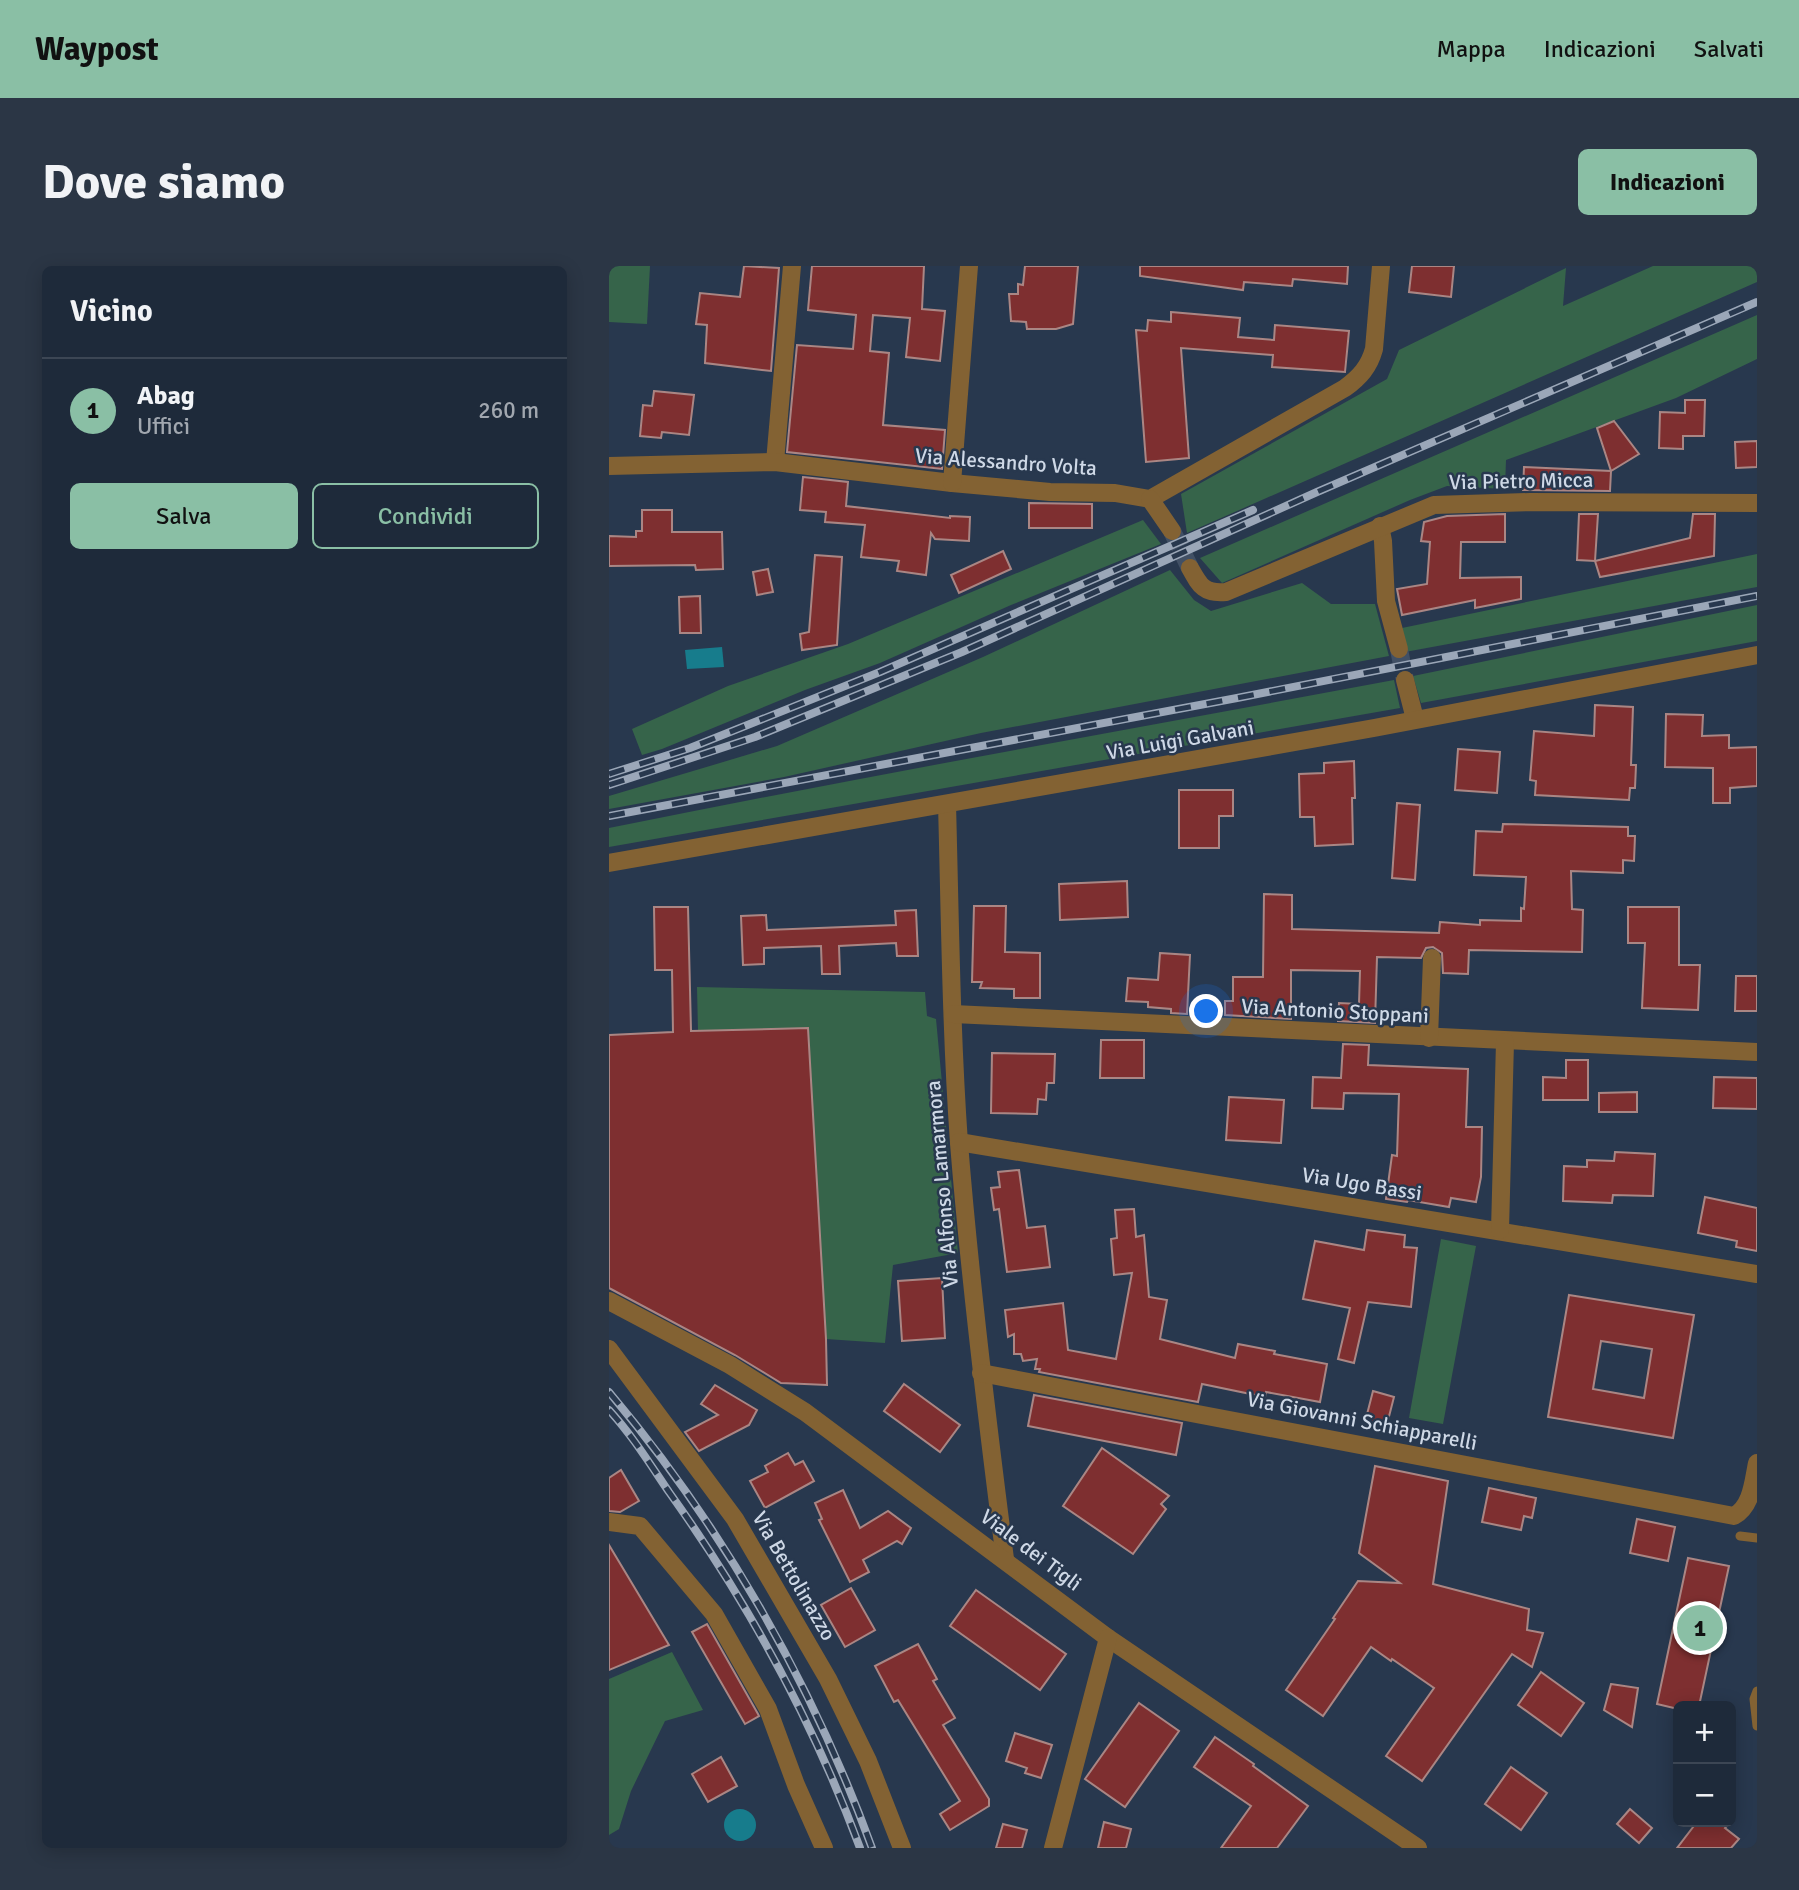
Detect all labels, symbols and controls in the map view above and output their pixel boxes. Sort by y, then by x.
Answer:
text: Waypost [35,29,159,70]
text: Mappa [1437,34,1506,64]
text: Indicazioni [1544,34,1656,64]
text: Salvati [1694,34,1764,64]
button: Indicazioni [1578,149,1757,215]
text: Dove siamo [42,152,285,212]
text: Vicino [70,293,153,330]
text: Abag [137,380,195,412]
text: 1 [87,396,99,425]
text: 260 m [478,396,539,425]
text: Uffici [137,412,190,441]
street label: Via Alessandro Volta [914,443,1098,481]
street label: Via Pietro Micca [1449,467,1593,495]
button: Salva [70,483,298,549]
button: Condividi [312,483,539,549]
street label: Via Luigi Galvani [1104,714,1256,766]
street label: Via Antonio Stoppani [1241,993,1429,1029]
your location [1189,994,1223,1028]
street label: Via Alfonso Lamarmora [920,1079,964,1289]
street label: Via Ugo Bassi [1300,1162,1424,1206]
street label: Via Giovanni Schiapparelli [1245,1386,1479,1456]
street label: Viale dei Tigli [975,1503,1087,1597]
street label: Via Bettolinazzo [747,1507,841,1645]
pin: 1 [1677,1602,1723,1654]
map controls [1673,1701,1736,1827]
button: + [1673,1701,1736,1764]
button: − [1673,1764,1736,1827]

